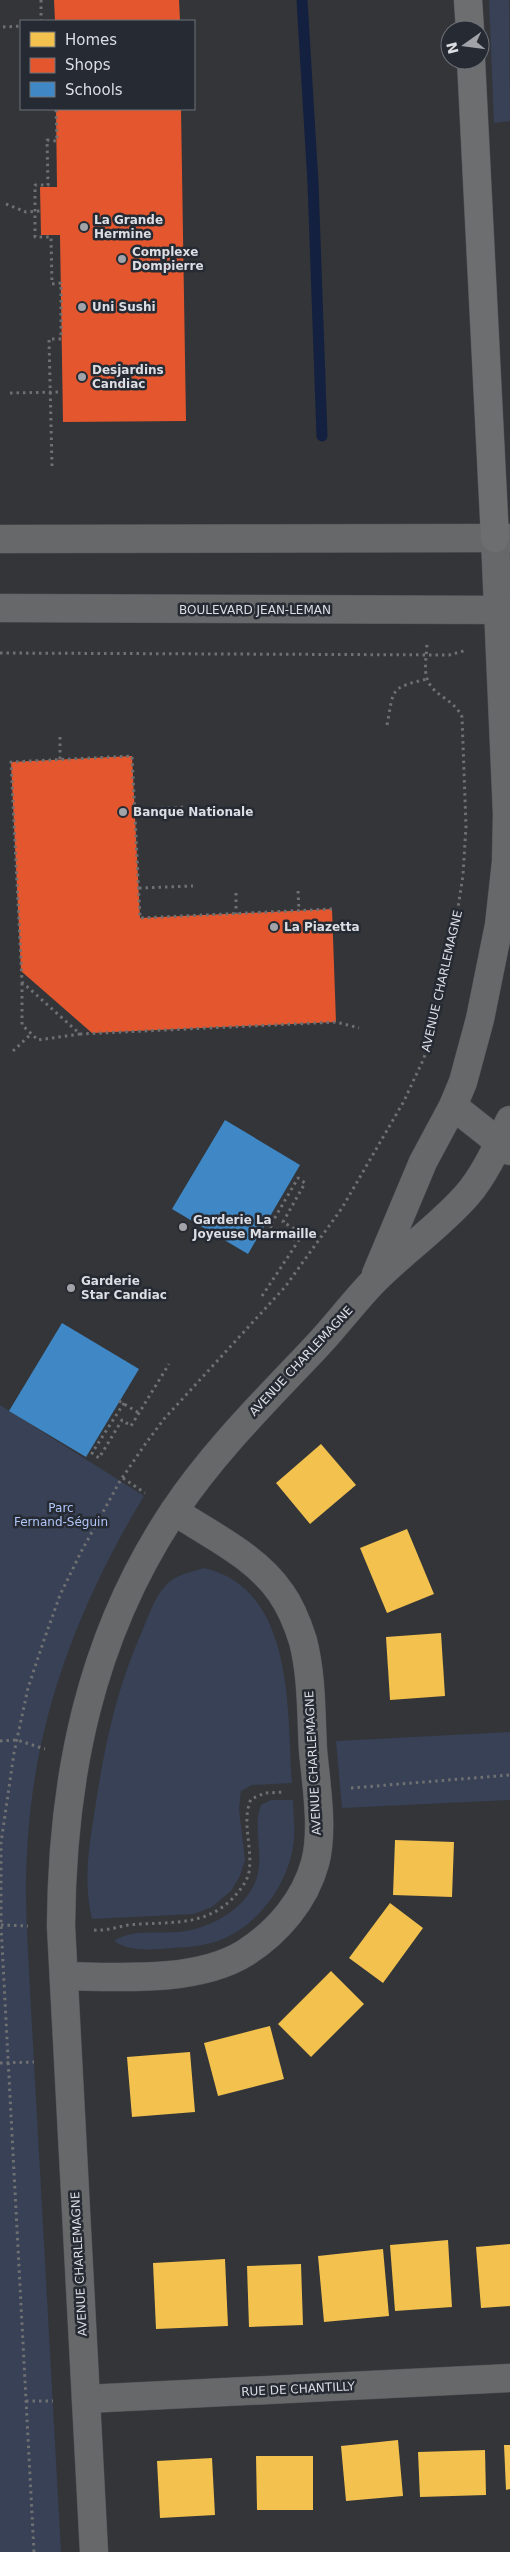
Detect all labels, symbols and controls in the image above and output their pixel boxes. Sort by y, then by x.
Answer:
legend [20,20,195,110]
north arrow [440,20,490,70]
text: Homes [65,31,117,49]
text: N [443,41,462,56]
text: Shops [65,56,111,74]
text: Schools [65,81,123,99]
place label: La Grande Hermine [94,213,163,241]
marker: La Grande Hermine [78,221,90,233]
place label: Complexe Dompierre [132,245,204,273]
marker: Complexe Dompierre [116,253,128,265]
place label: Uni Sushi [92,300,156,314]
marker: Uni Sushi [76,301,88,313]
place label: Desjardins Candiac [92,363,164,391]
marker: Desjardins Candiac [76,371,88,383]
street label: BOULEVARD JEAN-LEMAN [179,603,331,617]
place label: Banque Nationale [133,805,253,819]
marker: Banque Nationale [117,806,129,818]
street label: AVENUE CHARLEMAGNE [419,909,465,1053]
place label: La Piazetta [284,920,360,934]
marker: La Piazetta [268,921,280,933]
place label: Garderie La Joyeuse Marmaille [192,1213,317,1241]
marker: Garderie La Joyeuse Marmaille [177,1221,189,1233]
place label: Garderie Star Candiac [81,1274,167,1302]
marker: Garderie Star Candiac [65,1282,77,1294]
street label: AVENUE CHARLEMAGNE [246,1303,356,1419]
park label: Parc Fernand-Séguin [14,1501,108,1529]
street label: AVENUE CHARLEMAGNE [302,1690,324,1836]
street label: AVENUE CHARLEMAGNE [68,2191,90,2337]
street label: RUE DE CHANTILLY [241,2379,356,2399]

